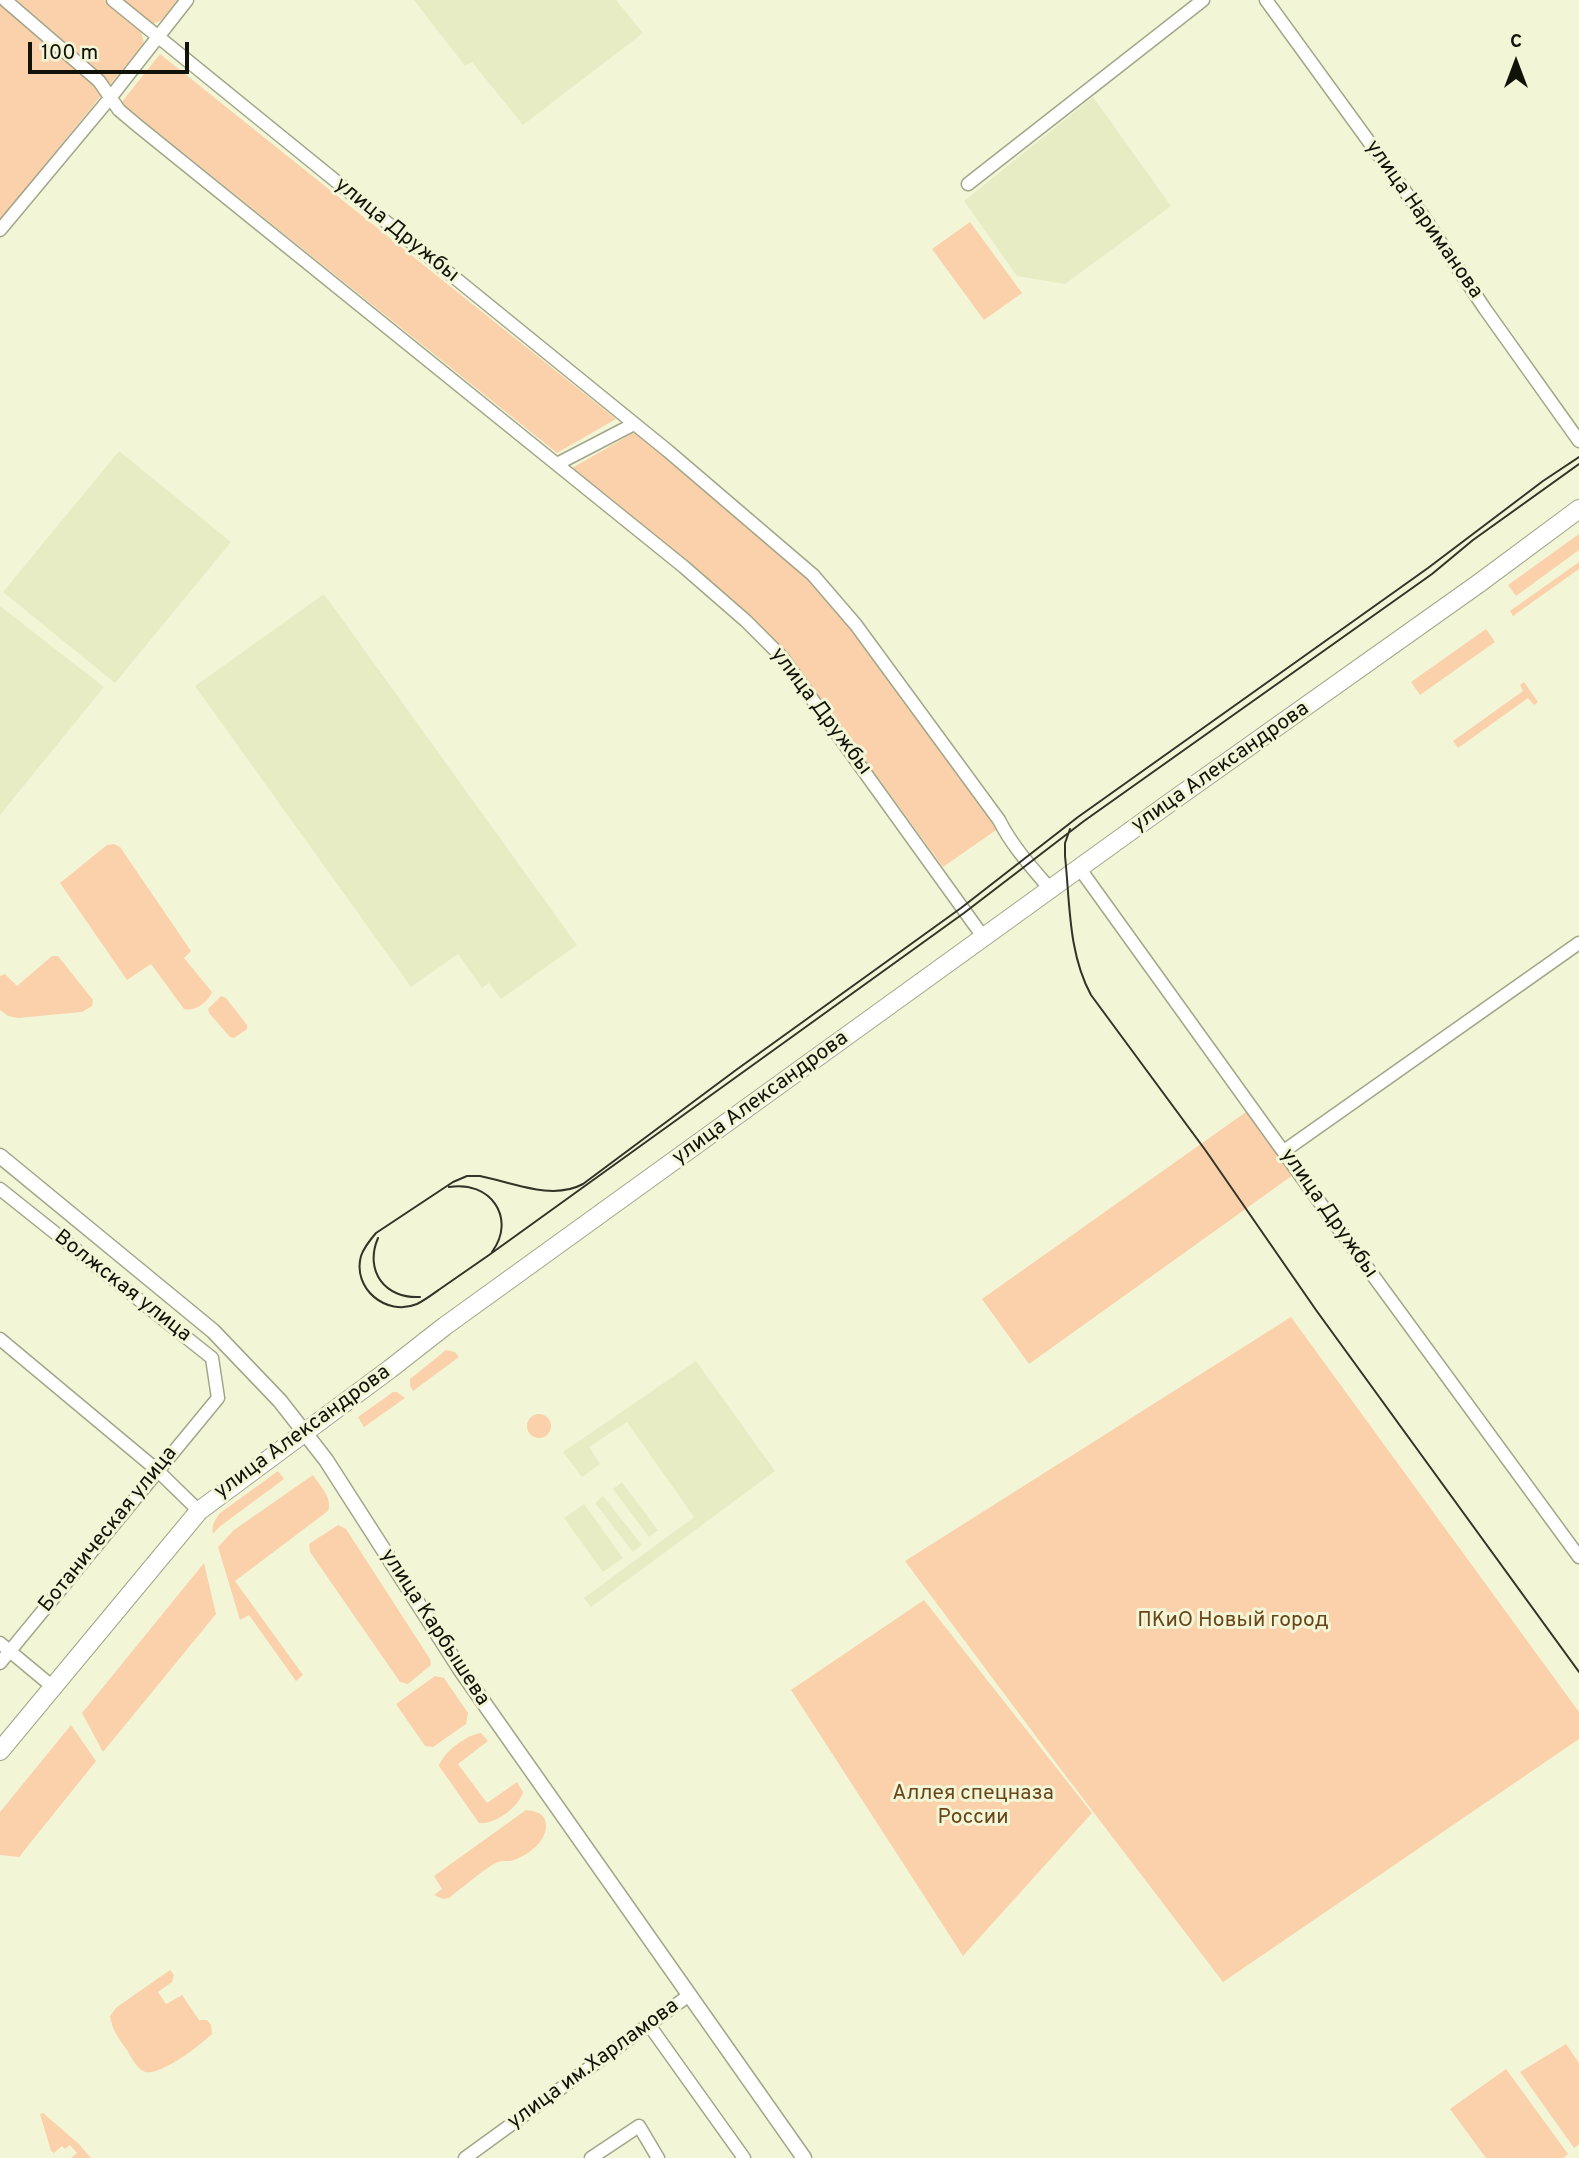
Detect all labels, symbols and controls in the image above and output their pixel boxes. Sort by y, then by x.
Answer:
scale bar [32,28,192,72]
north arrow [1481,28,1551,98]
text: С [1510,30,1522,54]
text: 100 m [41,40,98,67]
street label: улица Нариманова [1359,136,1487,304]
street label: улица Дружбы [329,173,463,289]
street label: улица Дружбы [764,644,876,780]
street label: улица Александрова [1127,697,1315,839]
street label: улица Александрова [668,1027,854,1171]
street label: улица Дружбы [1274,1144,1382,1284]
street label: Волжская улица [48,1226,196,1348]
street label: улица Александрова [210,1361,396,1505]
street label: Ботаническая улица [34,1442,184,1618]
street label: улица Карбышева [374,1545,494,1711]
park label: ПКиО Новый город [1137,1609,1329,1635]
park label: Аллея спецназа России [892,1782,1054,1832]
street label: улица им.Харламова [503,1994,685,2136]

